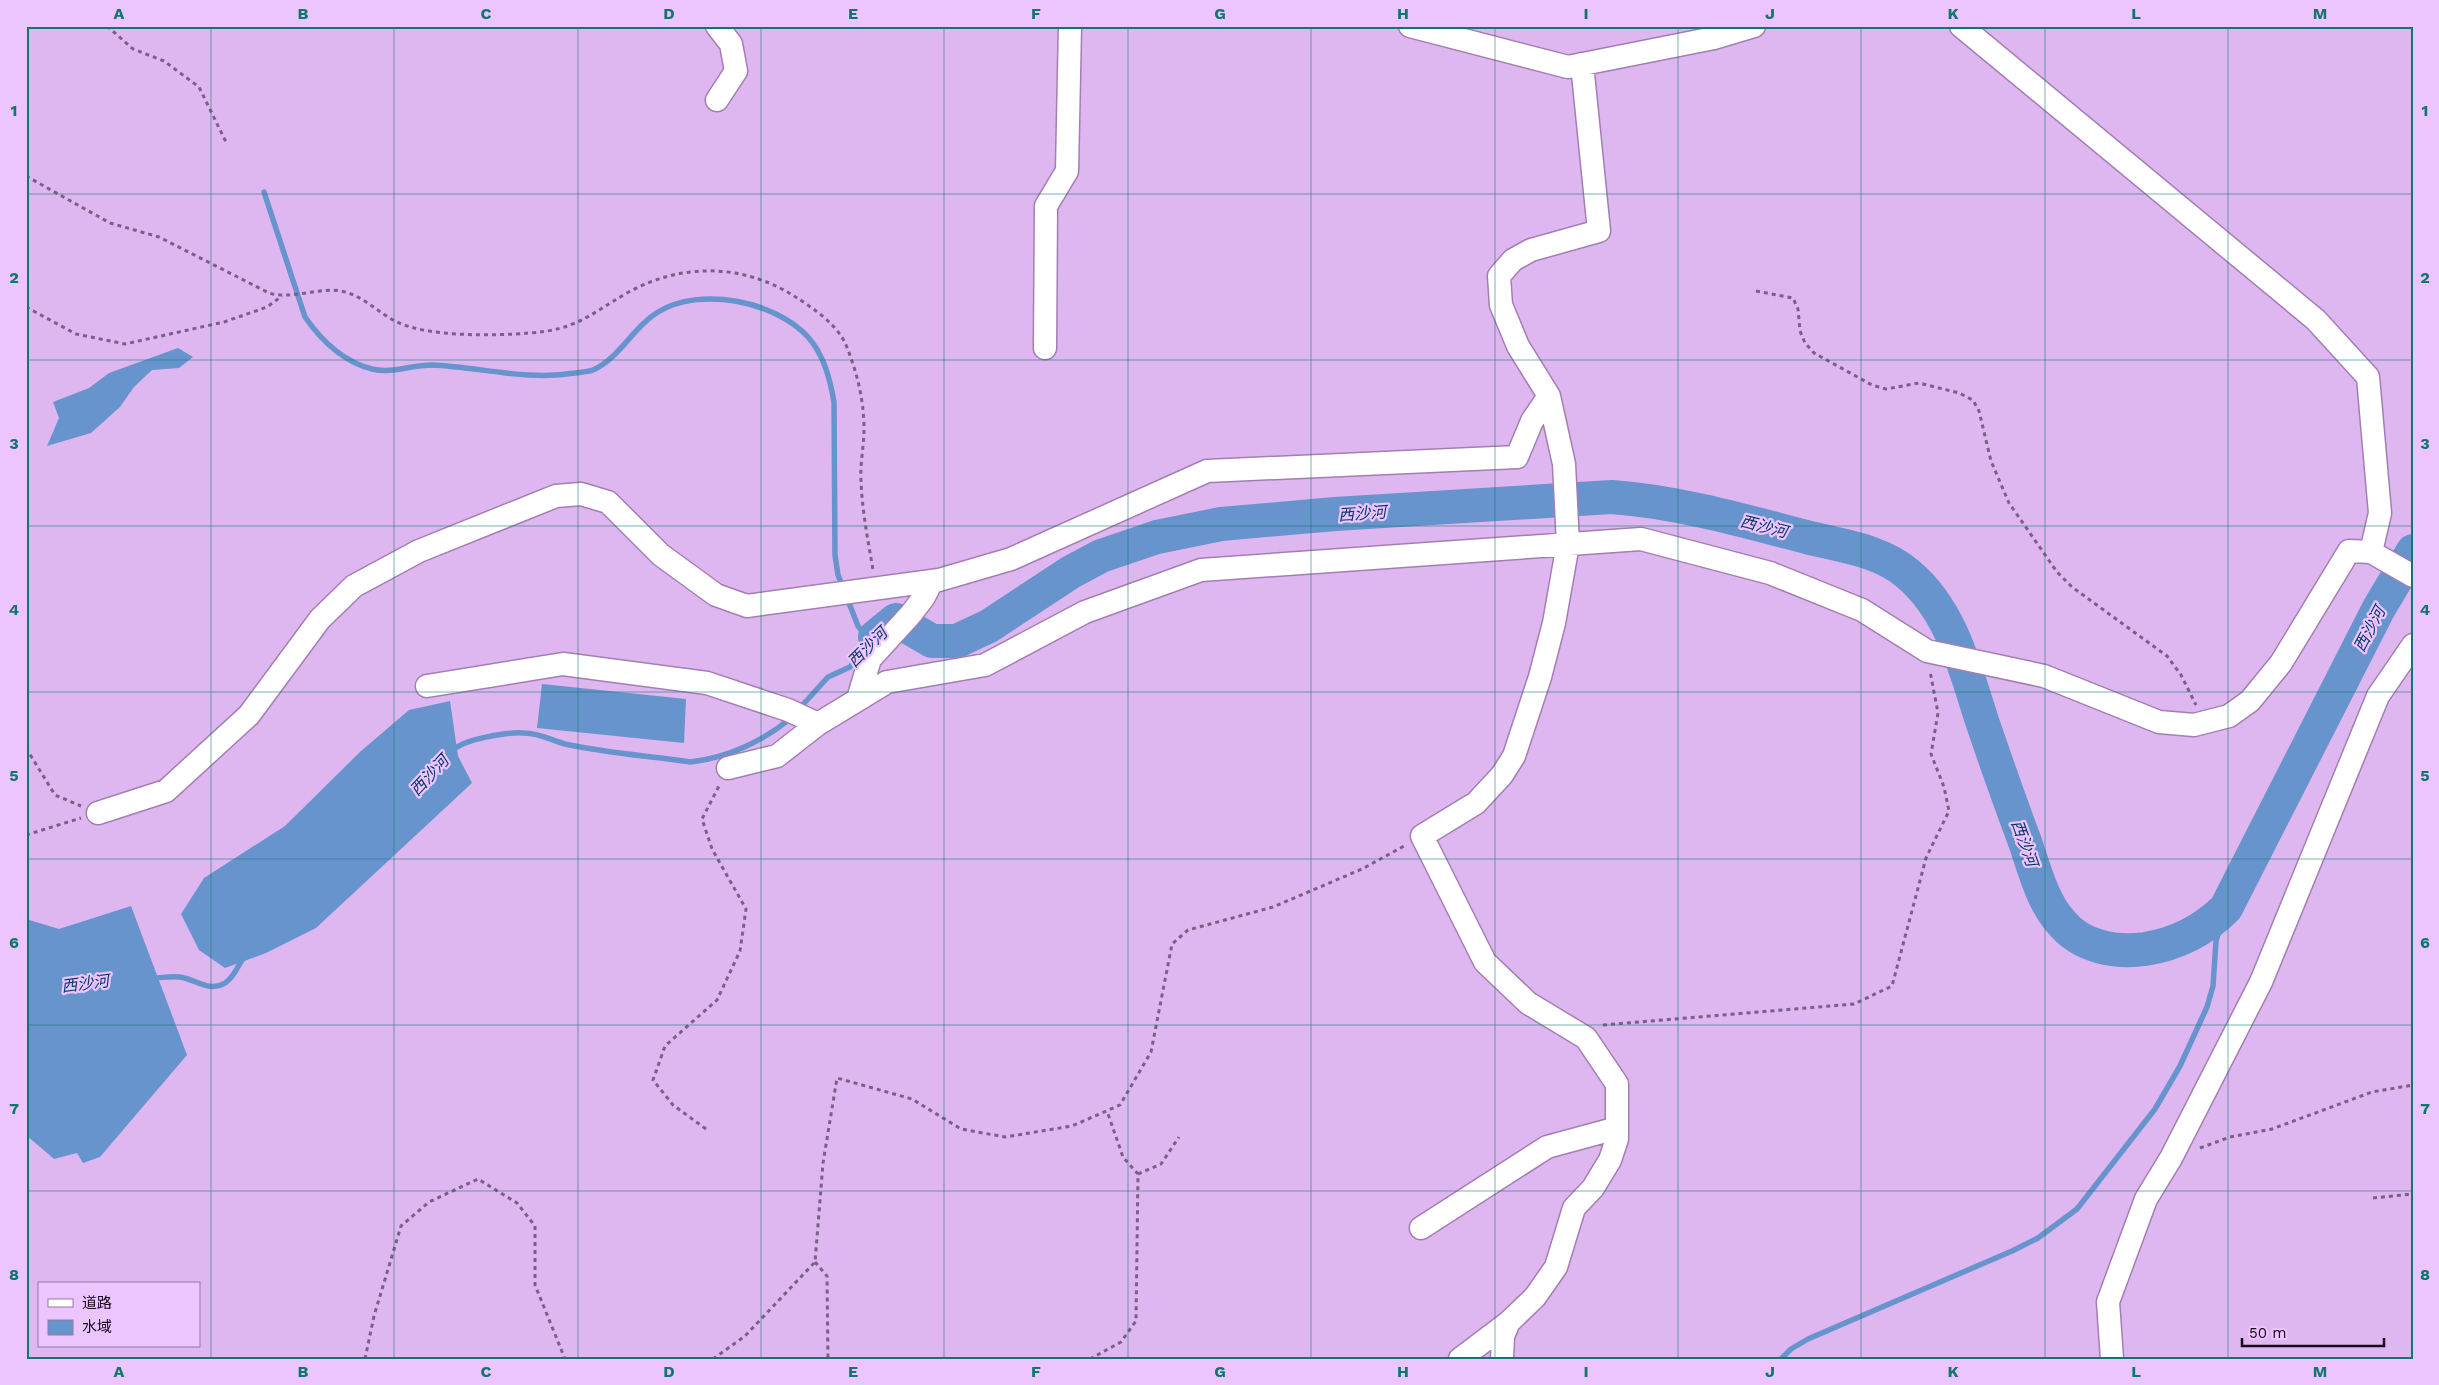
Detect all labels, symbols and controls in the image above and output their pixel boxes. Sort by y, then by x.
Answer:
text: A [114,4,125,23]
text: B [298,4,309,23]
text: C [481,4,492,23]
text: D [663,4,675,23]
text: E [848,4,858,23]
text: F [1031,4,1041,23]
text: G [1214,4,1226,23]
text: H [1397,4,1409,23]
text: I [1583,4,1589,23]
text: J [1765,4,1775,23]
text: K [1947,4,1959,23]
text: L [2131,4,2141,23]
text: M [2313,4,2327,23]
text: 1 [11,101,17,120]
text: 1 [2422,101,2428,120]
text: 2 [9,268,19,287]
text: 2 [2420,268,2430,287]
text: 3 [9,434,19,453]
text: 3 [2420,434,2430,453]
water label: 西沙河 [1337,502,1390,525]
water label: 西沙河 [1738,511,1792,542]
text: 4 [9,600,19,619]
text: 4 [2420,600,2430,619]
water label: 西沙河 [2350,601,2391,655]
water label: 西沙河 [844,622,893,671]
water label: 西沙河 [406,749,455,799]
text: 5 [9,766,19,785]
text: 5 [2420,766,2430,785]
water label: 西沙河 [2007,817,2043,872]
text: 6 [9,933,19,952]
text: 6 [2420,933,2430,952]
water label: 西沙河 [60,971,113,996]
text: 7 [9,1099,19,1118]
text: 7 [2420,1099,2430,1118]
text: 8 [9,1265,19,1284]
text: 8 [2420,1265,2430,1284]
legend [38,1282,200,1348]
text: 道路 [82,1294,112,1312]
scale bar [2242,1315,2384,1347]
text: 水域 [82,1318,112,1336]
text: 50 m [2249,1324,2286,1342]
text: A [114,1362,125,1381]
text: B [298,1362,309,1381]
text: C [481,1362,492,1381]
text: D [663,1362,675,1381]
text: E [848,1362,858,1381]
text: F [1031,1362,1041,1381]
text: G [1214,1362,1226,1381]
text: H [1397,1362,1409,1381]
text: I [1583,1362,1589,1381]
text: J [1765,1362,1775,1381]
text: K [1947,1362,1959,1381]
text: L [2131,1362,2141,1381]
text: M [2313,1362,2327,1381]

